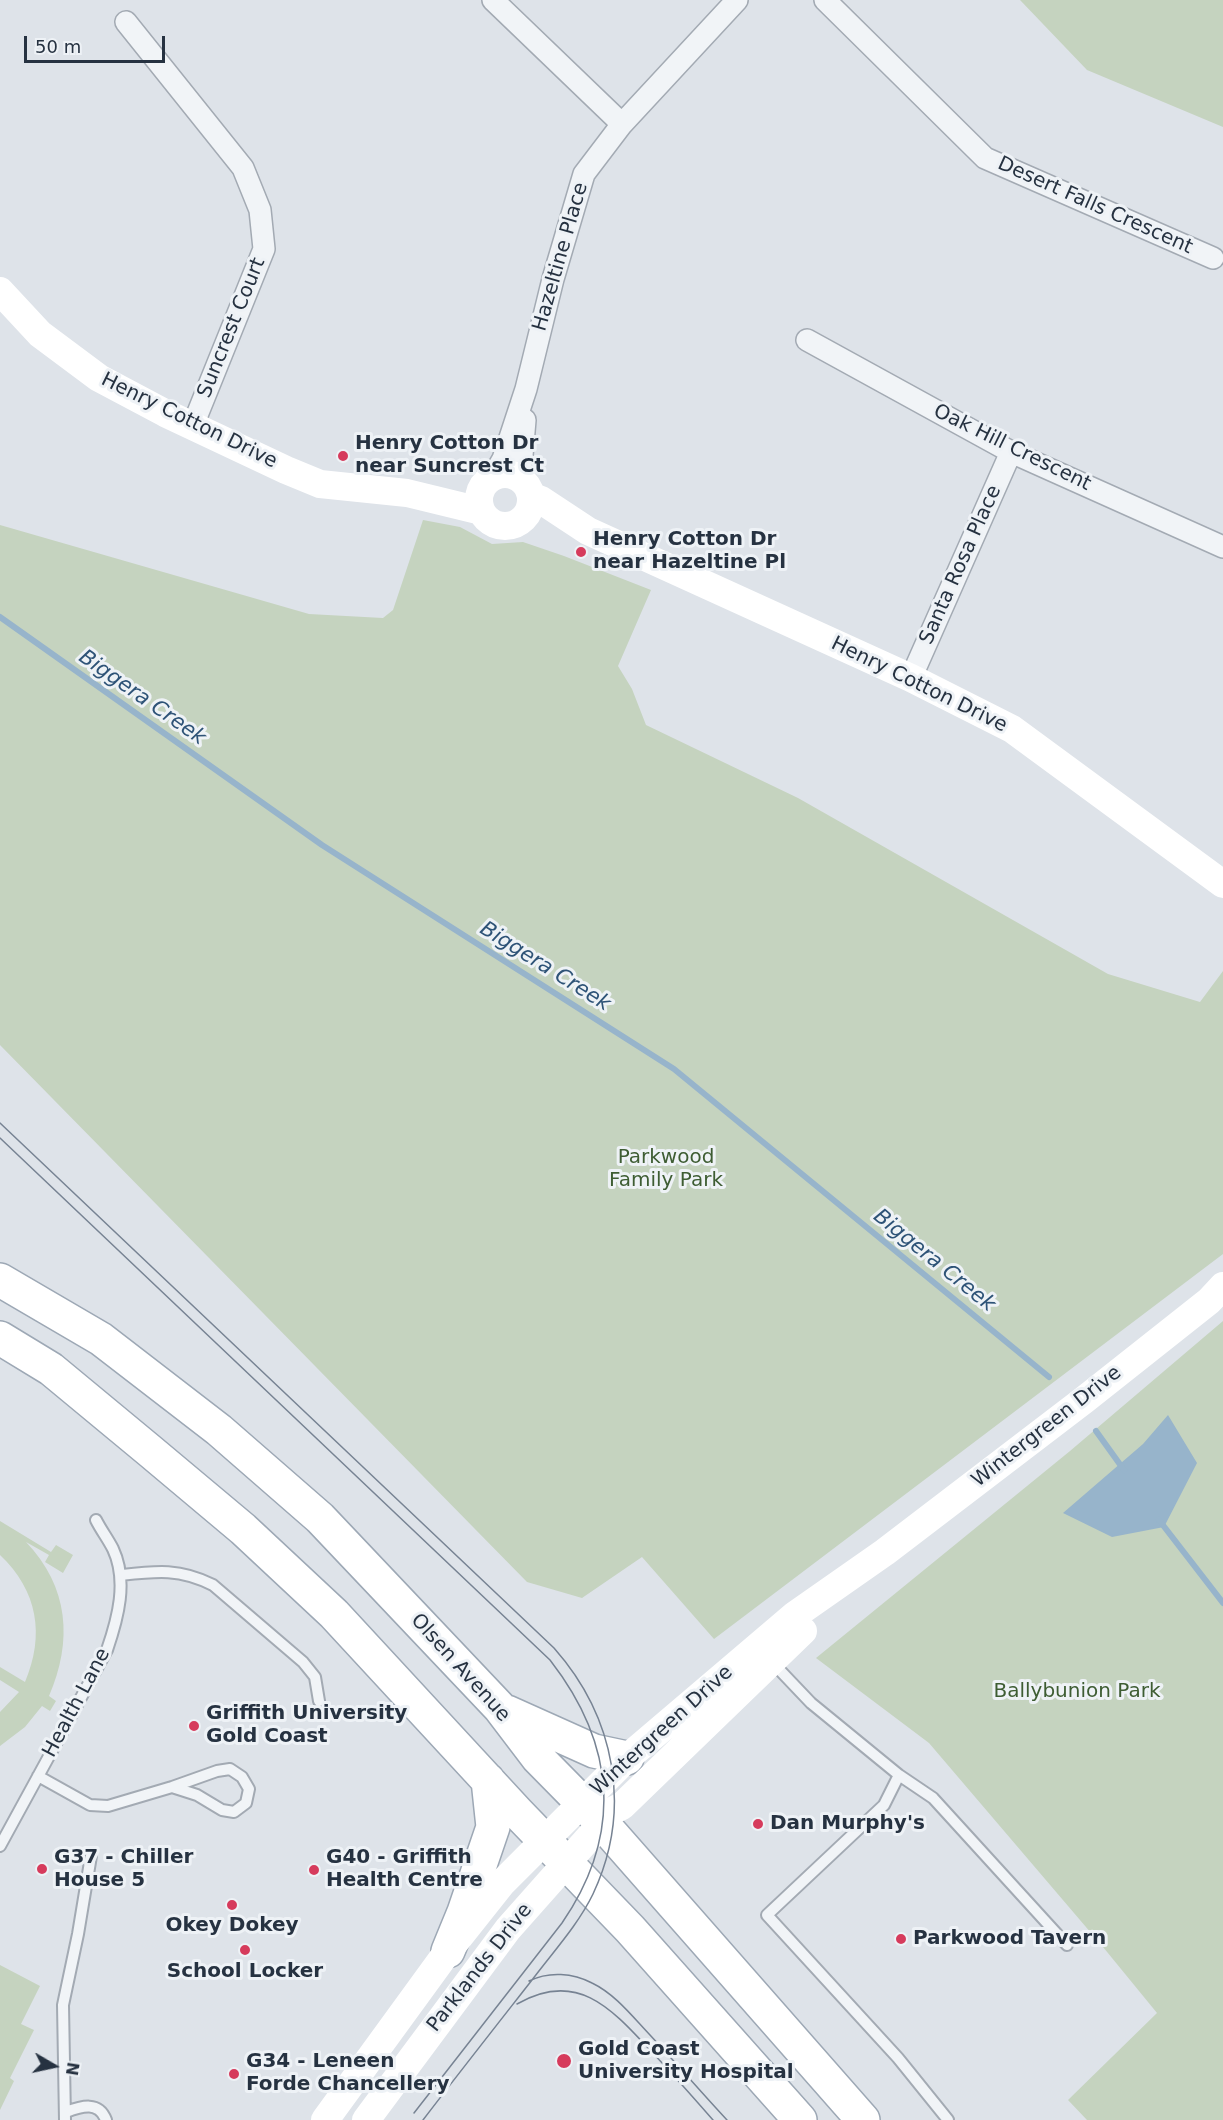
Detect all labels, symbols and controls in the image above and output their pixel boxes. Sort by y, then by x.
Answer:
scale bar [27,24,168,62]
text: 50 m [35,36,81,57]
street label: Desert Falls Crescent [994,152,1196,260]
street label: Hazeltine Place [528,180,594,334]
street label: Suncrest Court [193,255,271,401]
street label: Henry Cotton Drive [97,368,281,474]
street label: Oak Hill Crescent [929,399,1095,497]
place label: Henry Cotton Dr near Suncrest Ct [355,432,544,479]
marker: Henry Cotton Dr near Suncrest Ct [336,449,350,463]
street label: Santa Rosa Place [915,482,1007,648]
place label: Henry Cotton Dr near Hazeltine Pl [593,528,786,575]
marker: Henry Cotton Dr near Hazeltine Pl [574,545,588,559]
street label: Henry Cotton Drive [827,632,1011,738]
water label: Biggera Creek [74,645,210,751]
water label: Biggera Creek [475,917,615,1017]
park label: Parkwood Family Park [609,1146,723,1193]
water label: Biggera Creek [868,1204,1000,1318]
street label: Wintergreen Drive [967,1361,1127,1493]
street label: Olsen Avenue [405,1609,515,1727]
street label: Health Lane [38,1644,116,1762]
street label: Wintergreen Drive [586,1661,738,1801]
park label: Ballybunion Park [993,1680,1161,1704]
place label: Griffith University Gold Coast [206,1702,407,1749]
marker: Griffith University Gold Coast [187,1719,201,1733]
place label: Dan Murphy's [770,1812,925,1836]
marker: Dan Murphy's [751,1817,765,1831]
place label: G37 - Chiller House 5 [54,1846,193,1893]
place label: G40 - Griffith Health Centre [326,1846,483,1893]
marker: G37 - Chiller House 5 [35,1862,49,1876]
marker: G40 - Griffith Health Centre [307,1863,321,1877]
marker: Okey Dokey [225,1898,239,1912]
street label: Parklands Drive [422,1899,538,2037]
place label: Okey Dokey [165,1914,299,1938]
place label: Parkwood Tavern [913,1927,1106,1951]
marker: Parkwood Tavern [894,1932,908,1946]
marker: School Locker [238,1943,252,1957]
place label: School Locker [167,1960,323,1984]
north arrow [24,2036,84,2096]
place label: Gold Coast University Hospital [578,2038,794,2085]
place label: G34 - Leneen Forde Chancellery [246,2050,450,2097]
marker: Gold Coast University Hospital [555,2052,573,2070]
text: N [62,2061,83,2077]
marker: G34 - Leneen Forde Chancellery [227,2067,241,2081]

